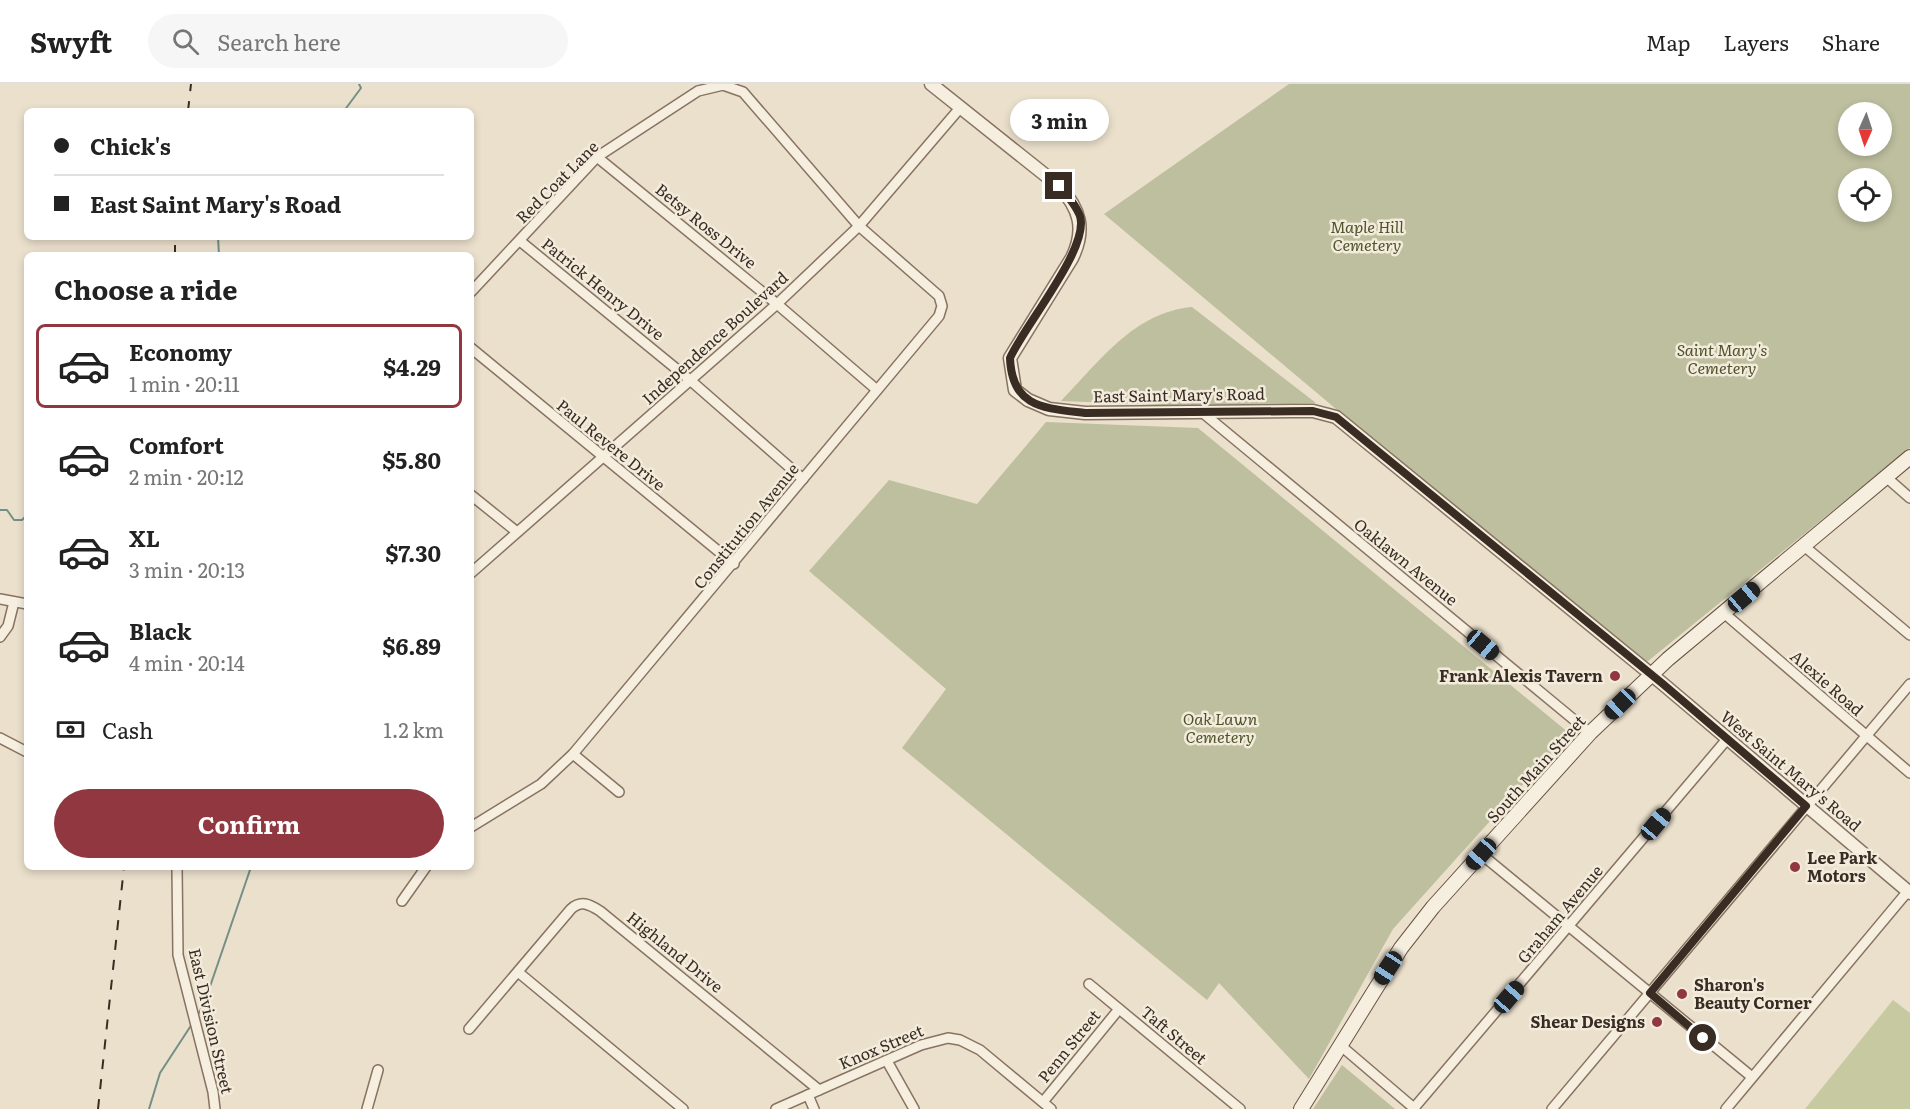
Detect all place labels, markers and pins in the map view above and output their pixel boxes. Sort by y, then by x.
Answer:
place label: Frank Alexis Tavern [1439,663,1603,687]
marker: Frank Alexis Tavern [1608,669,1622,683]
place label: Lee Park Motors [1807,845,1878,887]
marker: Lee Park Motors [1788,860,1802,874]
place label: Sharon's Beauty Corner [1694,972,1812,1014]
marker: Sharon's Beauty Corner [1675,987,1689,1001]
place label: Shear Designs [1530,1009,1645,1033]
marker: Shear Designs [1650,1015,1664,1029]

